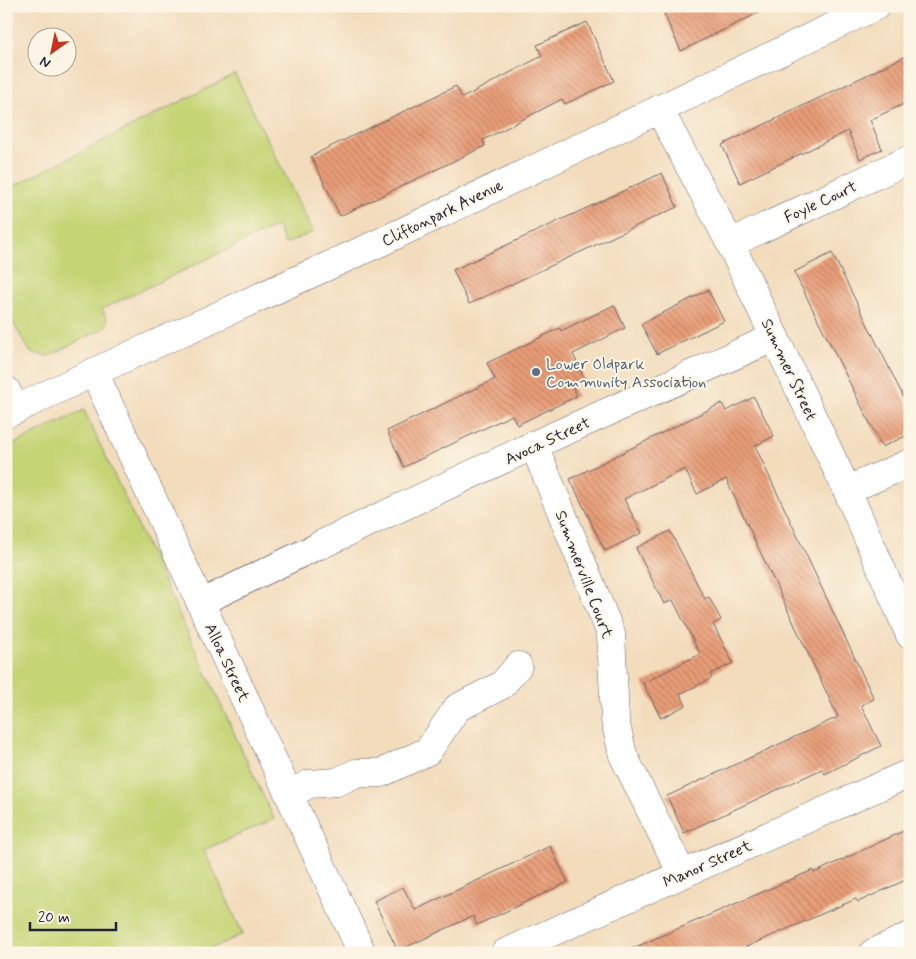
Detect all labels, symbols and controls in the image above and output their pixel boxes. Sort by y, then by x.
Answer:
north arrow [28,28,78,78]
text: N [37,52,54,72]
street label: Cliftonpark Avenue [379,175,507,252]
street label: Foyle Court [781,176,861,228]
street label: Summer Street [756,315,821,424]
place label: Lower Oldpark Community Association [546,354,706,393]
marker: Lower Oldpark Community Association [530,366,542,378]
street label: Avoca Street [502,412,594,470]
street label: Summerville Court [550,508,618,642]
street label: Alloa Street [199,620,254,706]
street label: Manor Street [660,835,756,893]
scale bar [30,899,116,931]
text: 20 m [38,908,70,928]

